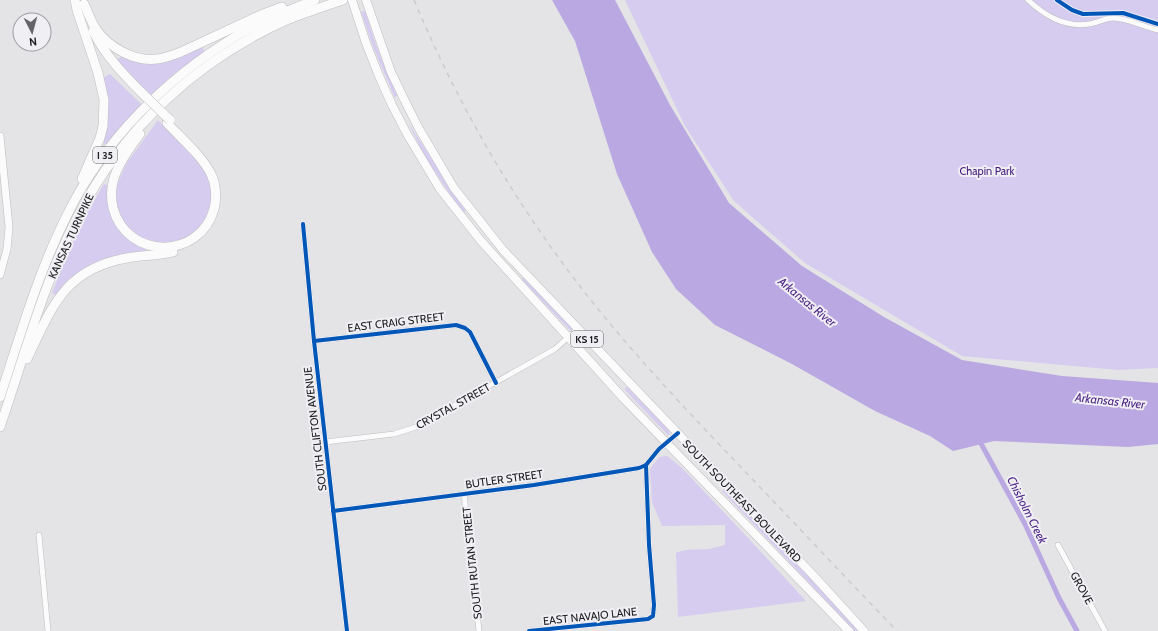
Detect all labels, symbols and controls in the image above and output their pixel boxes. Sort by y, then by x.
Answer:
north arrow [12,12,52,52]
text: N [28,35,38,49]
road number: I 35 [93,147,117,163]
park label: Chapin Park [960,164,1015,178]
street label: KANSAS TURNPIKE [45,191,97,281]
water label: Arkansas River [775,273,840,330]
street label: EAST CRAIG STREET [347,309,445,335]
road number: KS 15 [571,331,603,347]
street label: SOUTH CLIFTON AVENUE [300,366,330,492]
street label: CRYSTAL STREET [413,380,493,432]
water label: Arkansas River [1073,389,1147,412]
street label: SOUTH SOUTHEAST BOULEVARD [680,437,804,565]
street label: BUTLER STREET [464,467,544,491]
water label: Chisholm Creek [1004,474,1051,547]
street label: SOUTH RUTAN STREET [459,506,485,620]
street label: GROVE [1067,569,1097,607]
street label: EAST NAVAJO LANE [542,604,638,628]

